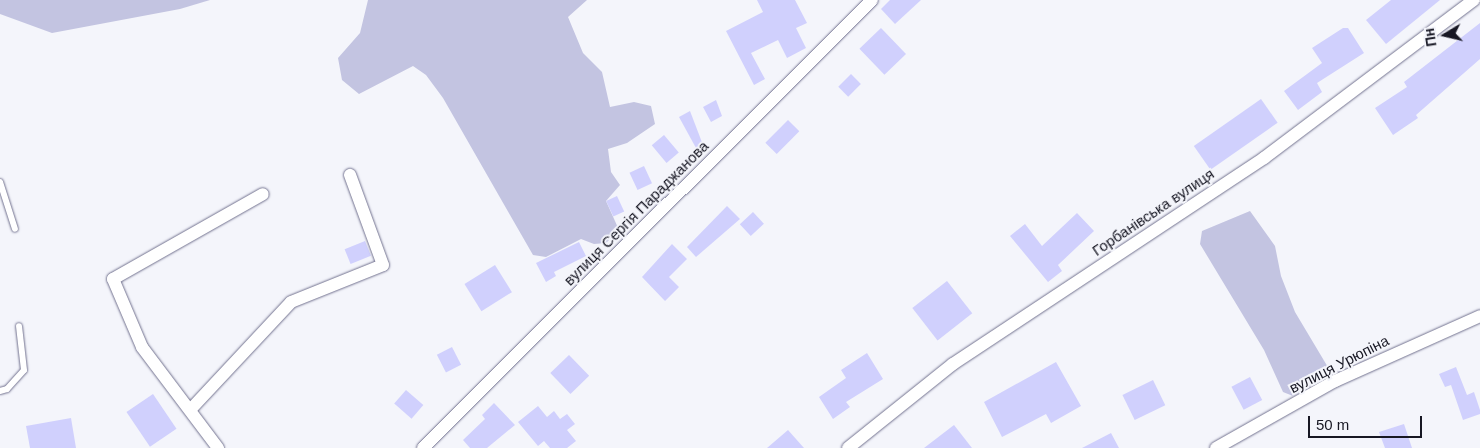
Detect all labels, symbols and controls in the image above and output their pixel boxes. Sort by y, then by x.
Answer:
north arrow [1420,10,1470,60]
text: Пн [1421,27,1440,48]
street label: вулиця Сергія Параджанова [560,137,712,289]
street label: Горбанівська вулиця [1089,165,1217,259]
street label: вулиця Урюпіна [1286,331,1392,397]
scale bar [1310,406,1424,438]
text: 50 m [1316,416,1349,433]

